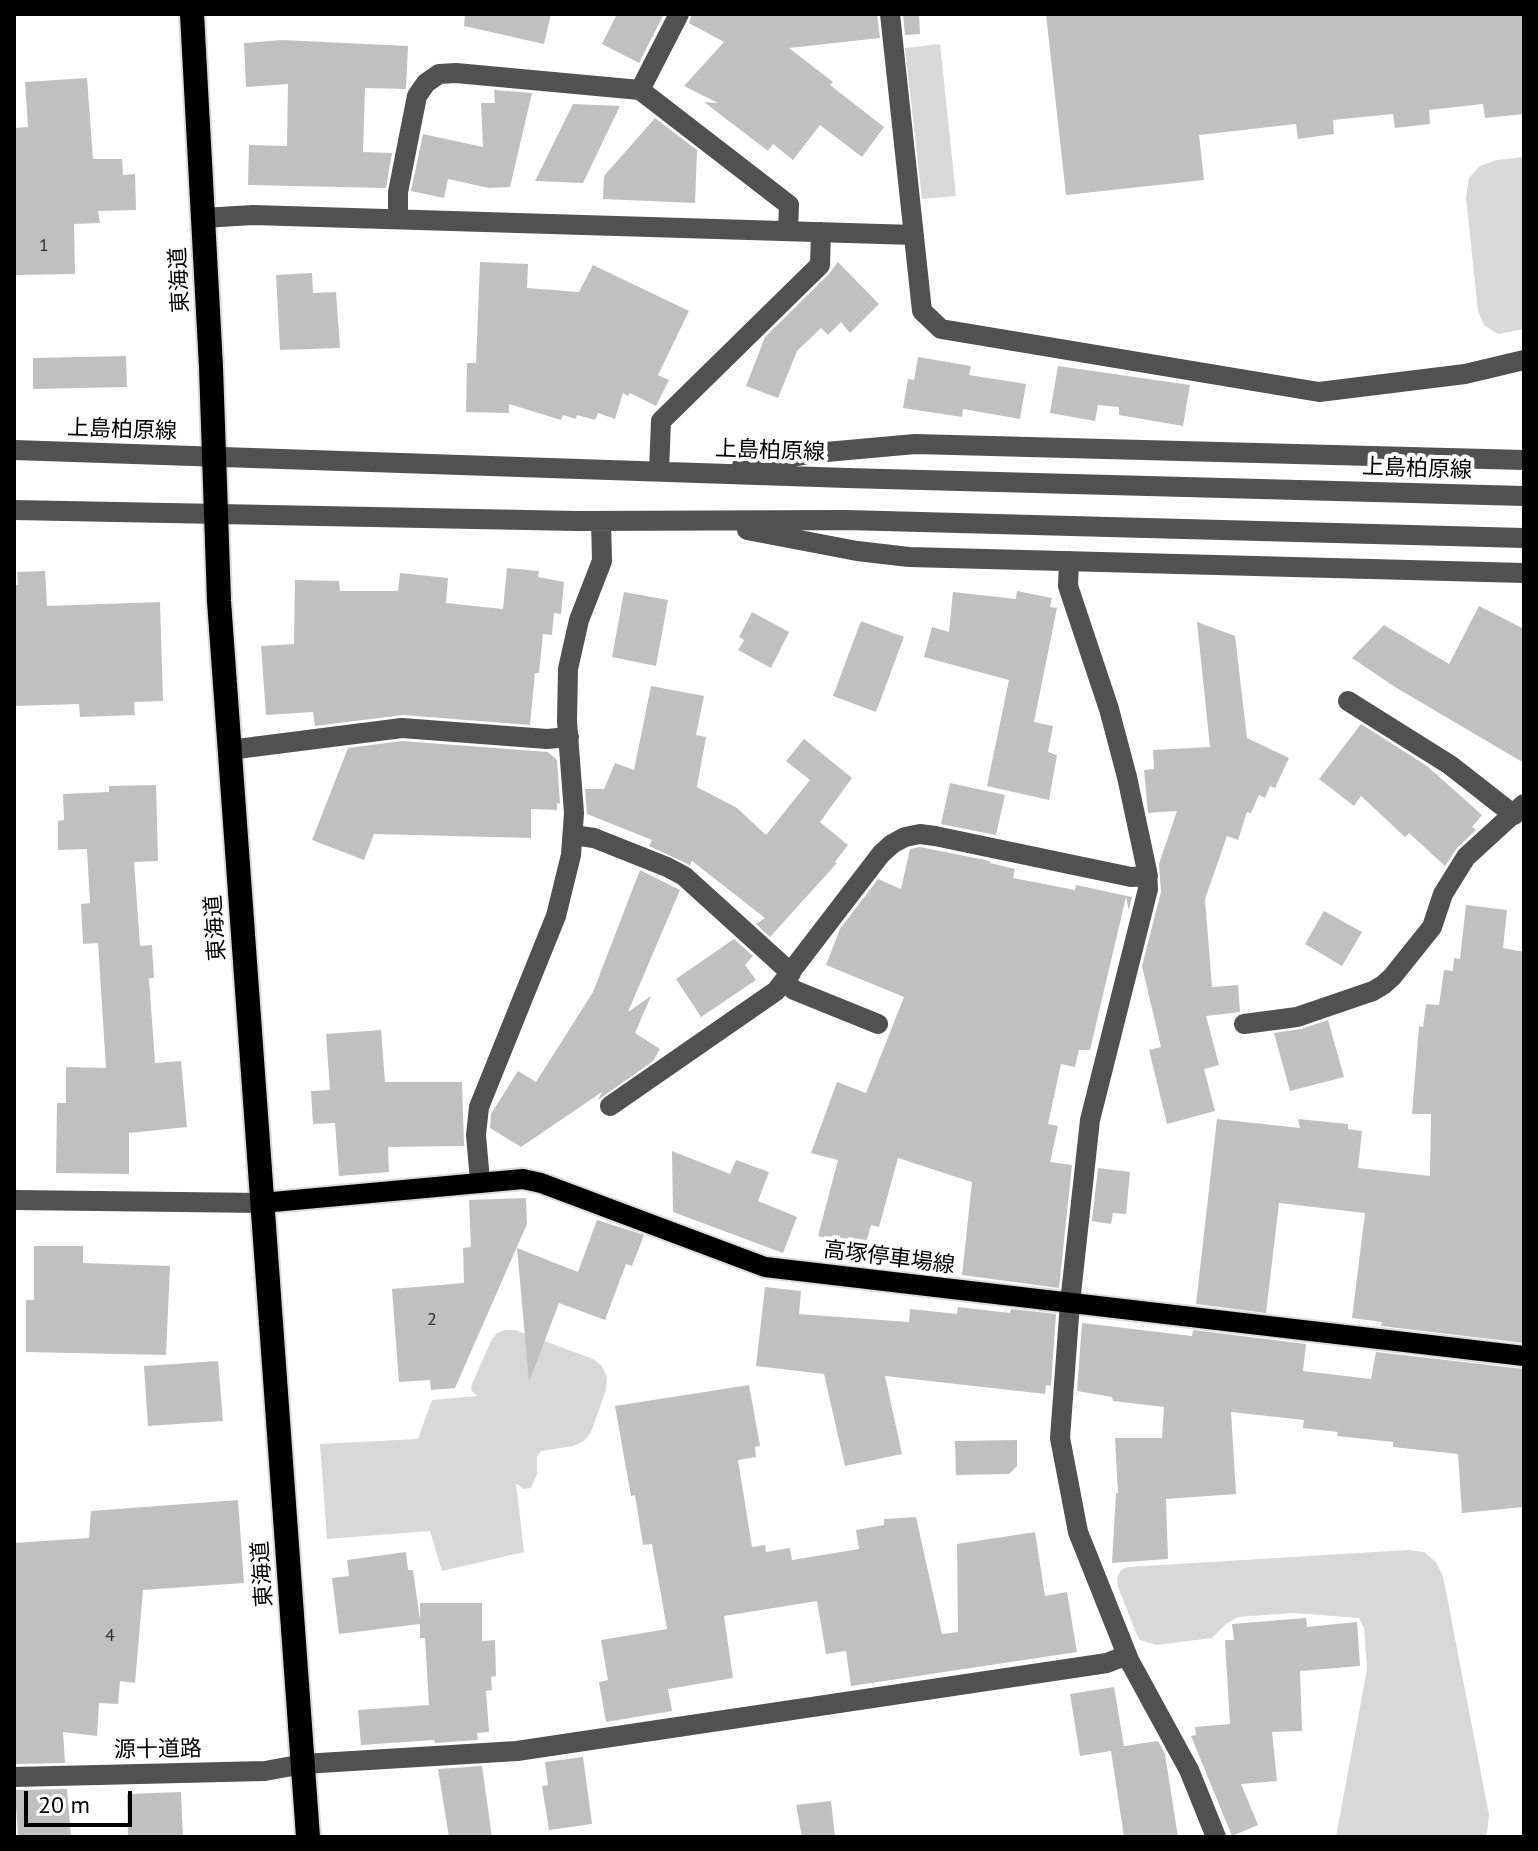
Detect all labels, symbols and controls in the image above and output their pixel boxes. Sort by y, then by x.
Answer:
house number: 1 [39,235,49,257]
street label: 東海道 [165,246,195,314]
street label: 上島柏原線 [67,415,177,445]
street label: 上島柏原線 [715,436,825,466]
street label: 上島柏原線 [1362,454,1472,484]
street label: 東海道 [201,894,231,962]
street label: 高塚停車場線 [822,1237,956,1279]
house number: 2 [427,1309,437,1331]
street label: 東海道 [248,1540,278,1608]
house number: 4 [105,1625,115,1647]
street label: 源十道路 [114,1736,202,1764]
scale bar [28,1775,136,1825]
text: 20 m [38,1789,90,1820]

